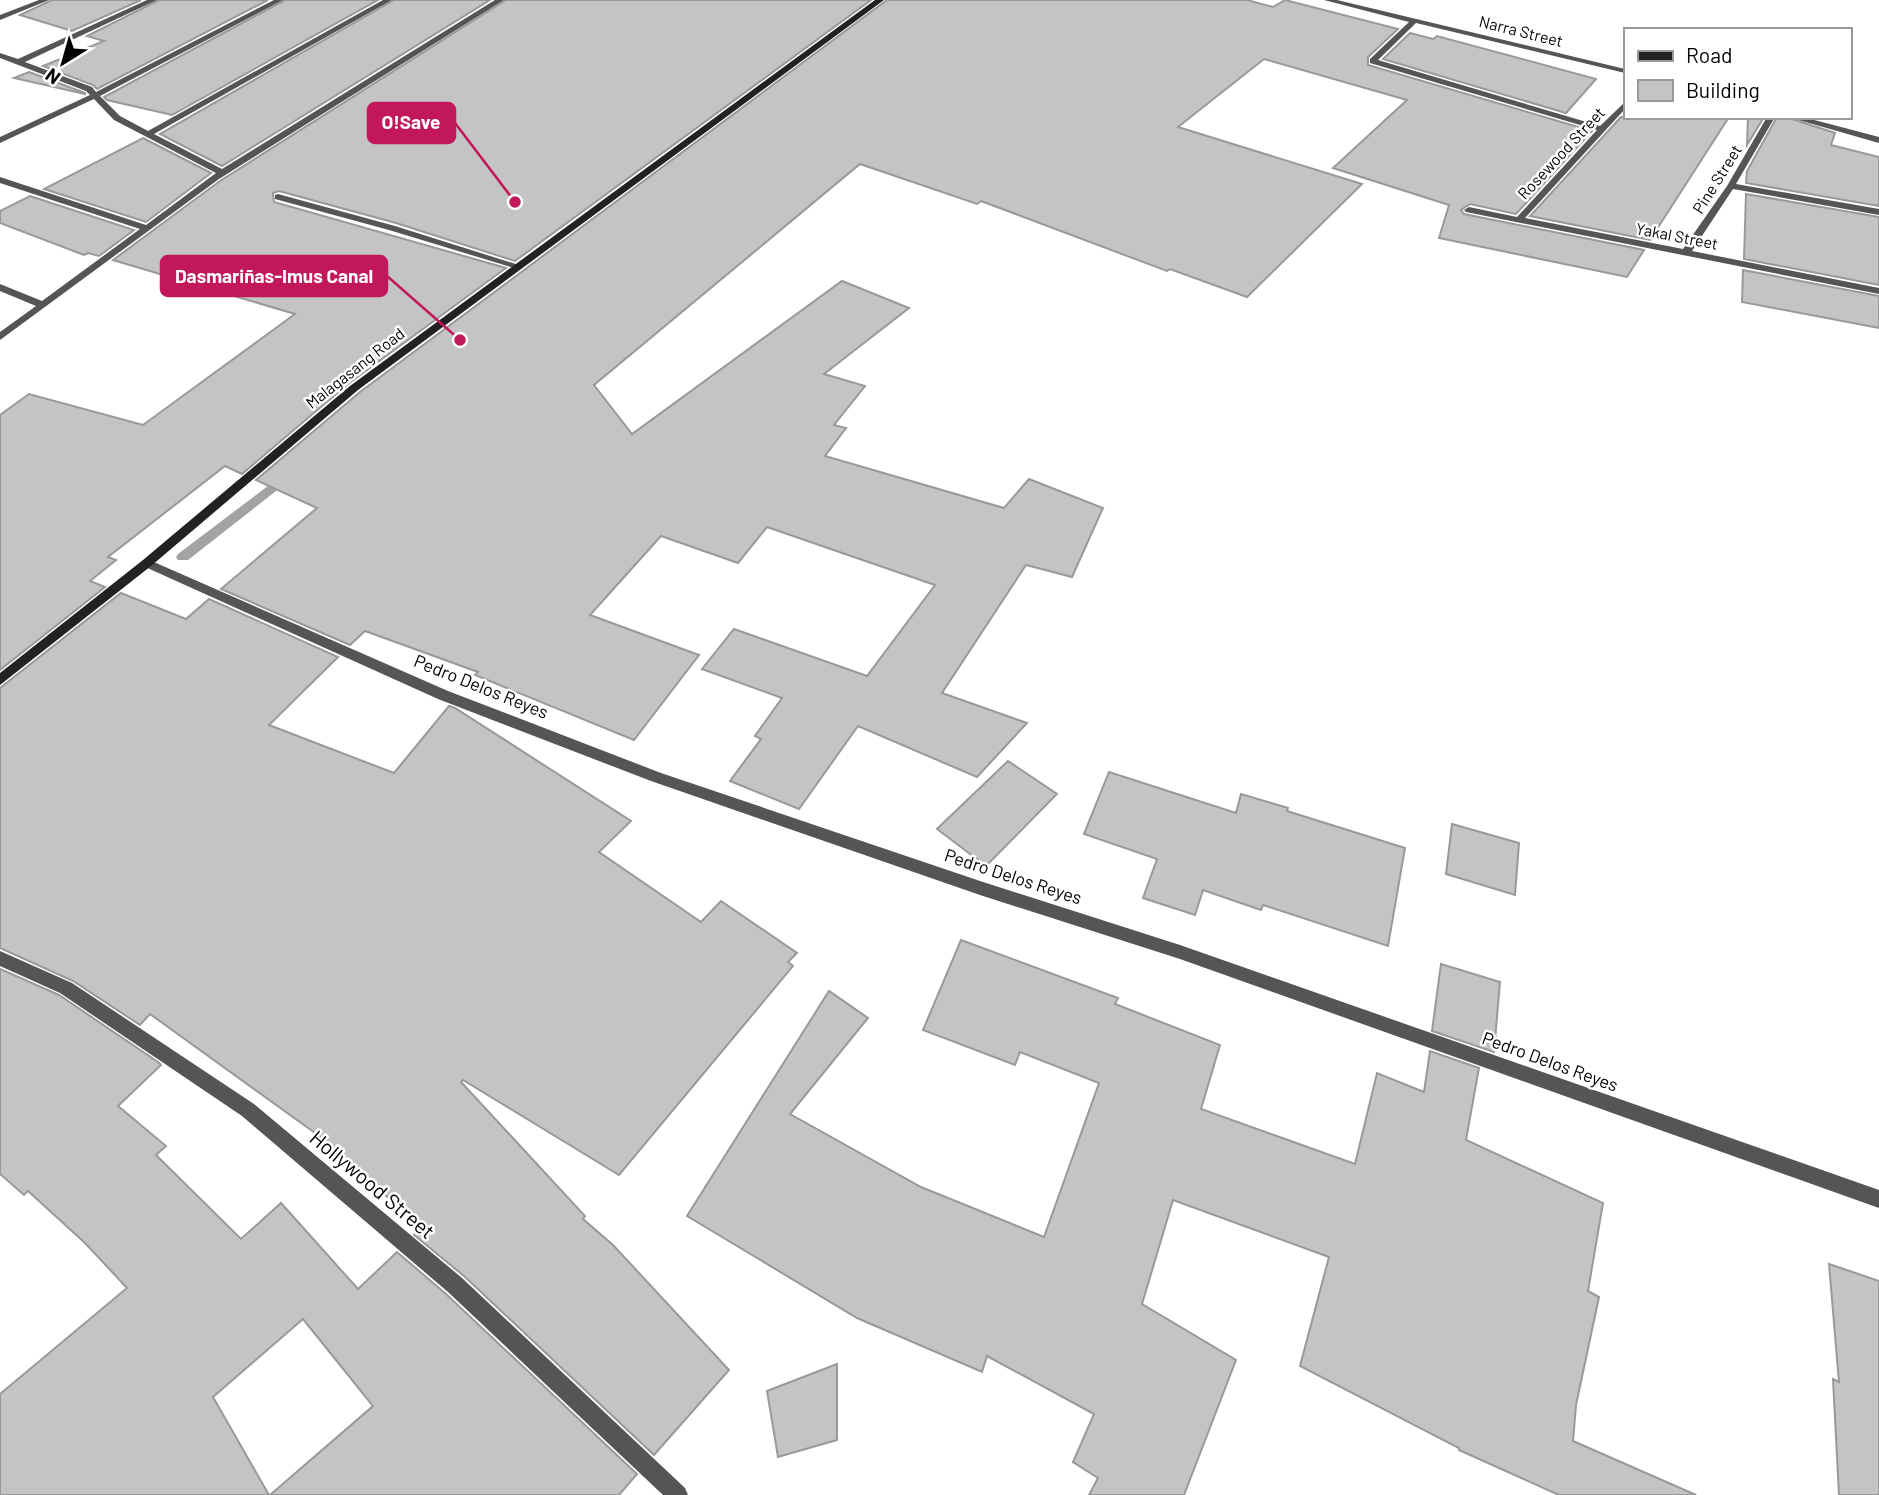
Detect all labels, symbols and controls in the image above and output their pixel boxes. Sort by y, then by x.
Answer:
street label: Narra Street [1477,11,1565,50]
north arrow [28,28,98,98]
legend [1624,28,1851,119]
text: Road [1686,42,1732,67]
text: N [40,64,64,90]
text: Building [1686,77,1760,102]
callout: O!Save [368,103,455,143]
street label: Rosewood Street [1513,103,1608,203]
text: O!Save [382,110,440,133]
street label: Pine Street [1688,141,1745,217]
street label: Yakal Street [1634,218,1720,253]
callout: Dasmariñas-Imus Canal [161,256,387,296]
text: Dasmariñas-Imus Canal [175,264,373,287]
street label: Malagasang Road [302,323,408,412]
street label: Pedro Delos Reyes [411,649,552,723]
street label: Pedro Delos Reyes [942,843,1085,909]
street label: Pedro Delos Reyes [1479,1026,1621,1096]
street label: Hollywood Street [305,1124,440,1243]

